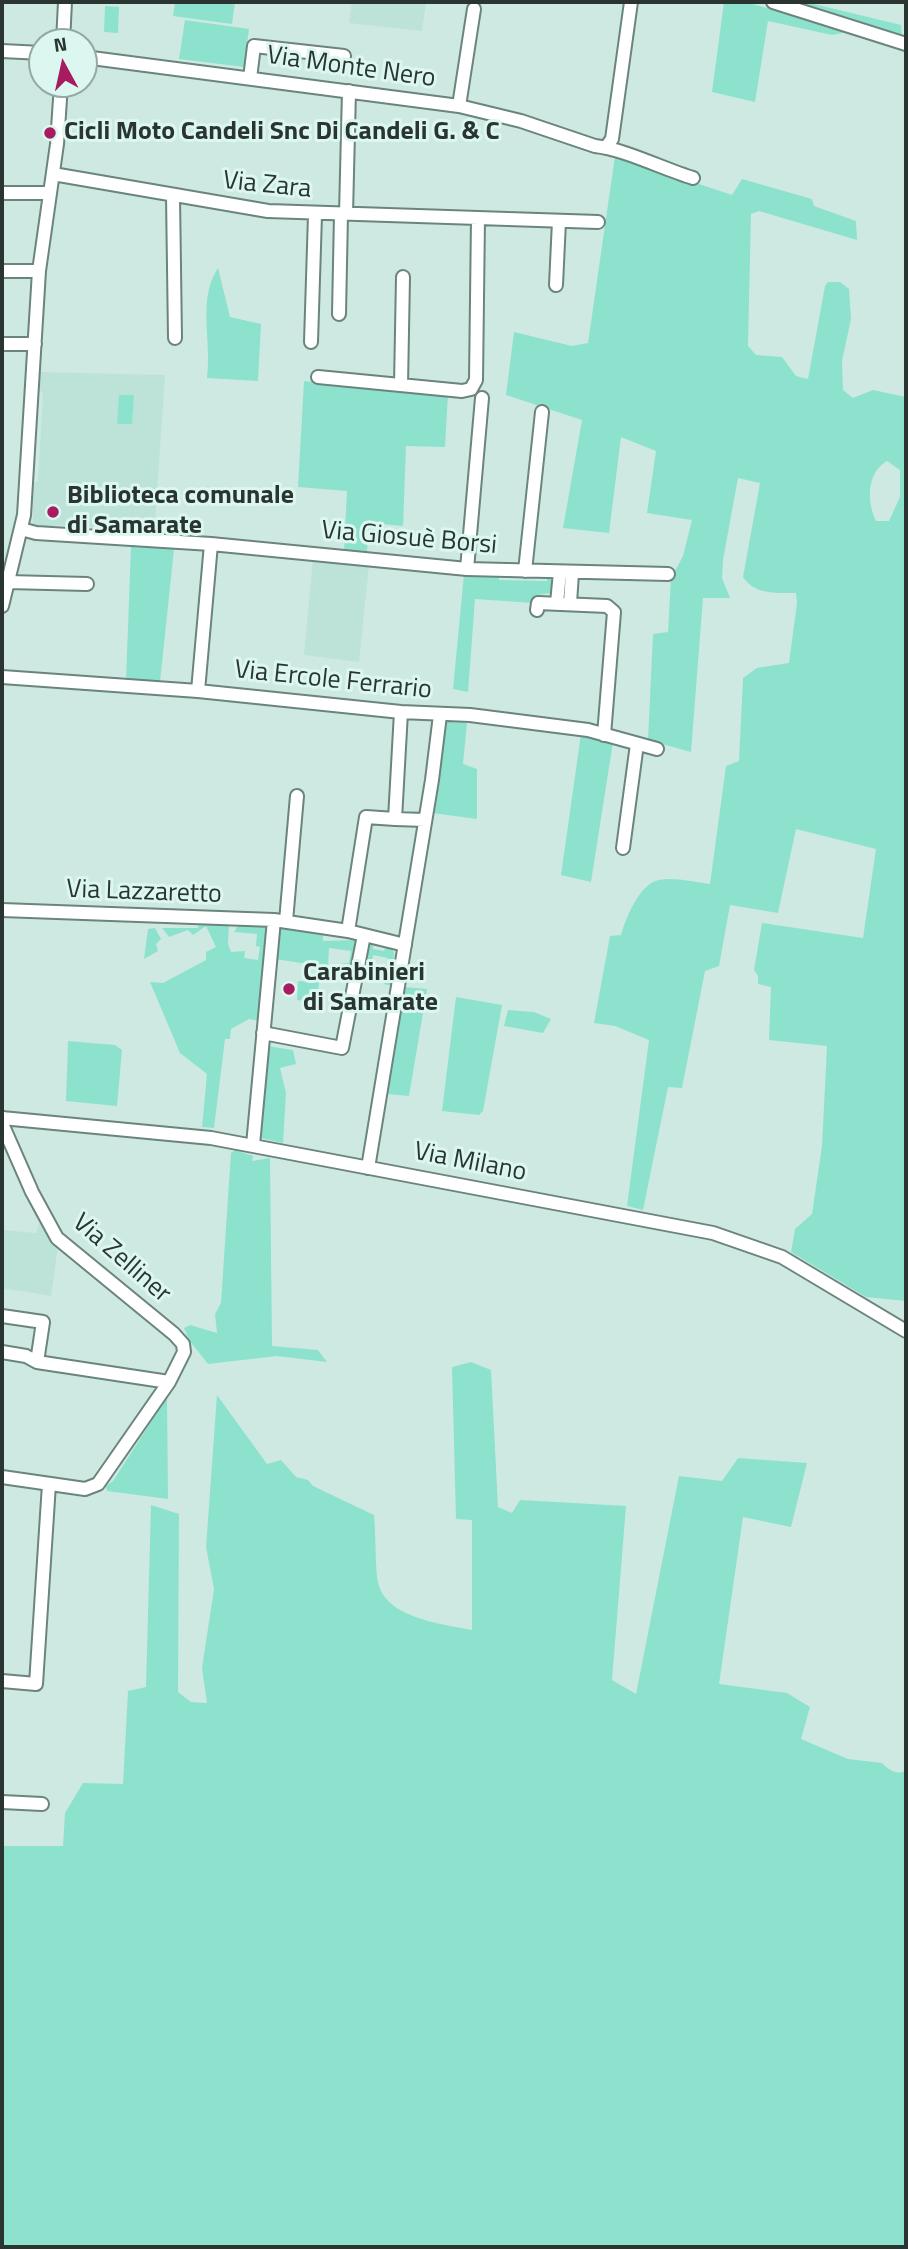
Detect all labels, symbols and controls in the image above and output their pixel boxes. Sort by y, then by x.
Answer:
north arrow [28,28,98,98]
text: N [52,28,69,59]
street label: Via Monte Nero [265,41,437,95]
place label: Cicli Moto Candeli Snc Di Candeli G. & C [64,117,500,149]
marker: Cicli Moto Candeli Snc Di Candeli G. & C [42,125,58,141]
street label: Via Zara [221,166,313,206]
place label: Biblioteca comunale di Samarate [67,481,294,542]
marker: Biblioteca comunale di Samarate [45,504,61,520]
street label: Via Giosuè Borsi [320,516,498,562]
street label: Via Ercole Ferrario [233,655,433,707]
street label: Via Lazzaretto [66,875,222,911]
place label: Carabinieri di Samarate [303,958,438,1020]
marker: Carabinieri di Samarate [281,981,297,997]
street label: Via Milano [411,1137,529,1189]
street label: Via Zelliner [65,1208,177,1310]

